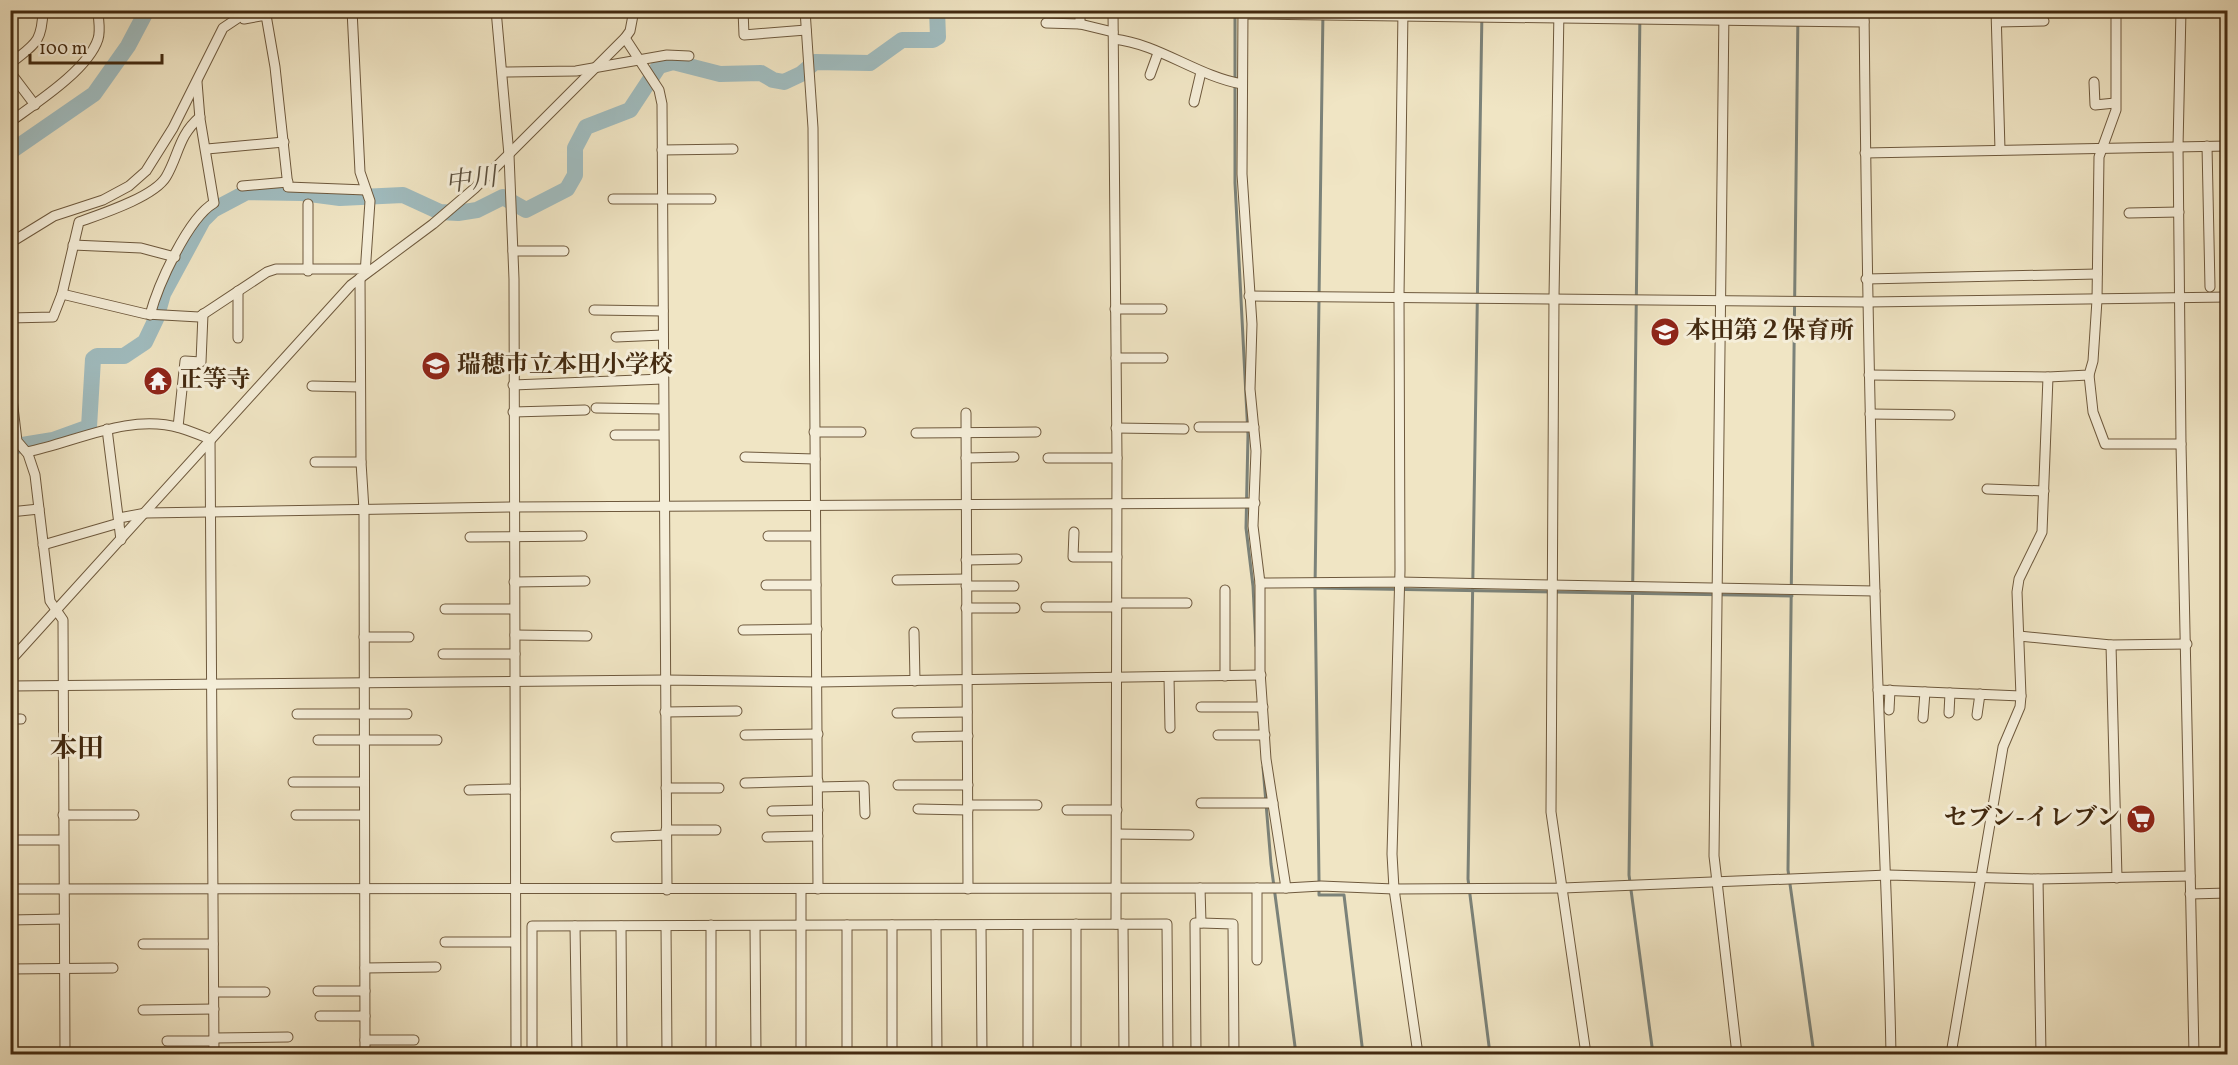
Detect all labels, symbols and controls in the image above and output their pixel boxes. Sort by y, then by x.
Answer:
scale bar [30,27,162,65]
text: 100 m [39,37,88,62]
water label: 中川 [443,159,502,202]
place label: 本田第２保育所 [1686,315,1854,349]
school or university icon: 本田第２保育所 [1649,316,1681,348]
place label: 瑞穂市立本田小学校 [457,349,673,383]
school or university icon: 瑞穂市立本田小学校 [420,350,452,382]
place label: 正等寺 [179,364,251,398]
temple icon: 正等寺 [142,365,174,397]
district label: 本田 [50,731,104,769]
place label: セブン-イレブン [1944,802,2120,836]
supermarket icon: セブン-イレブン [2125,803,2157,835]

